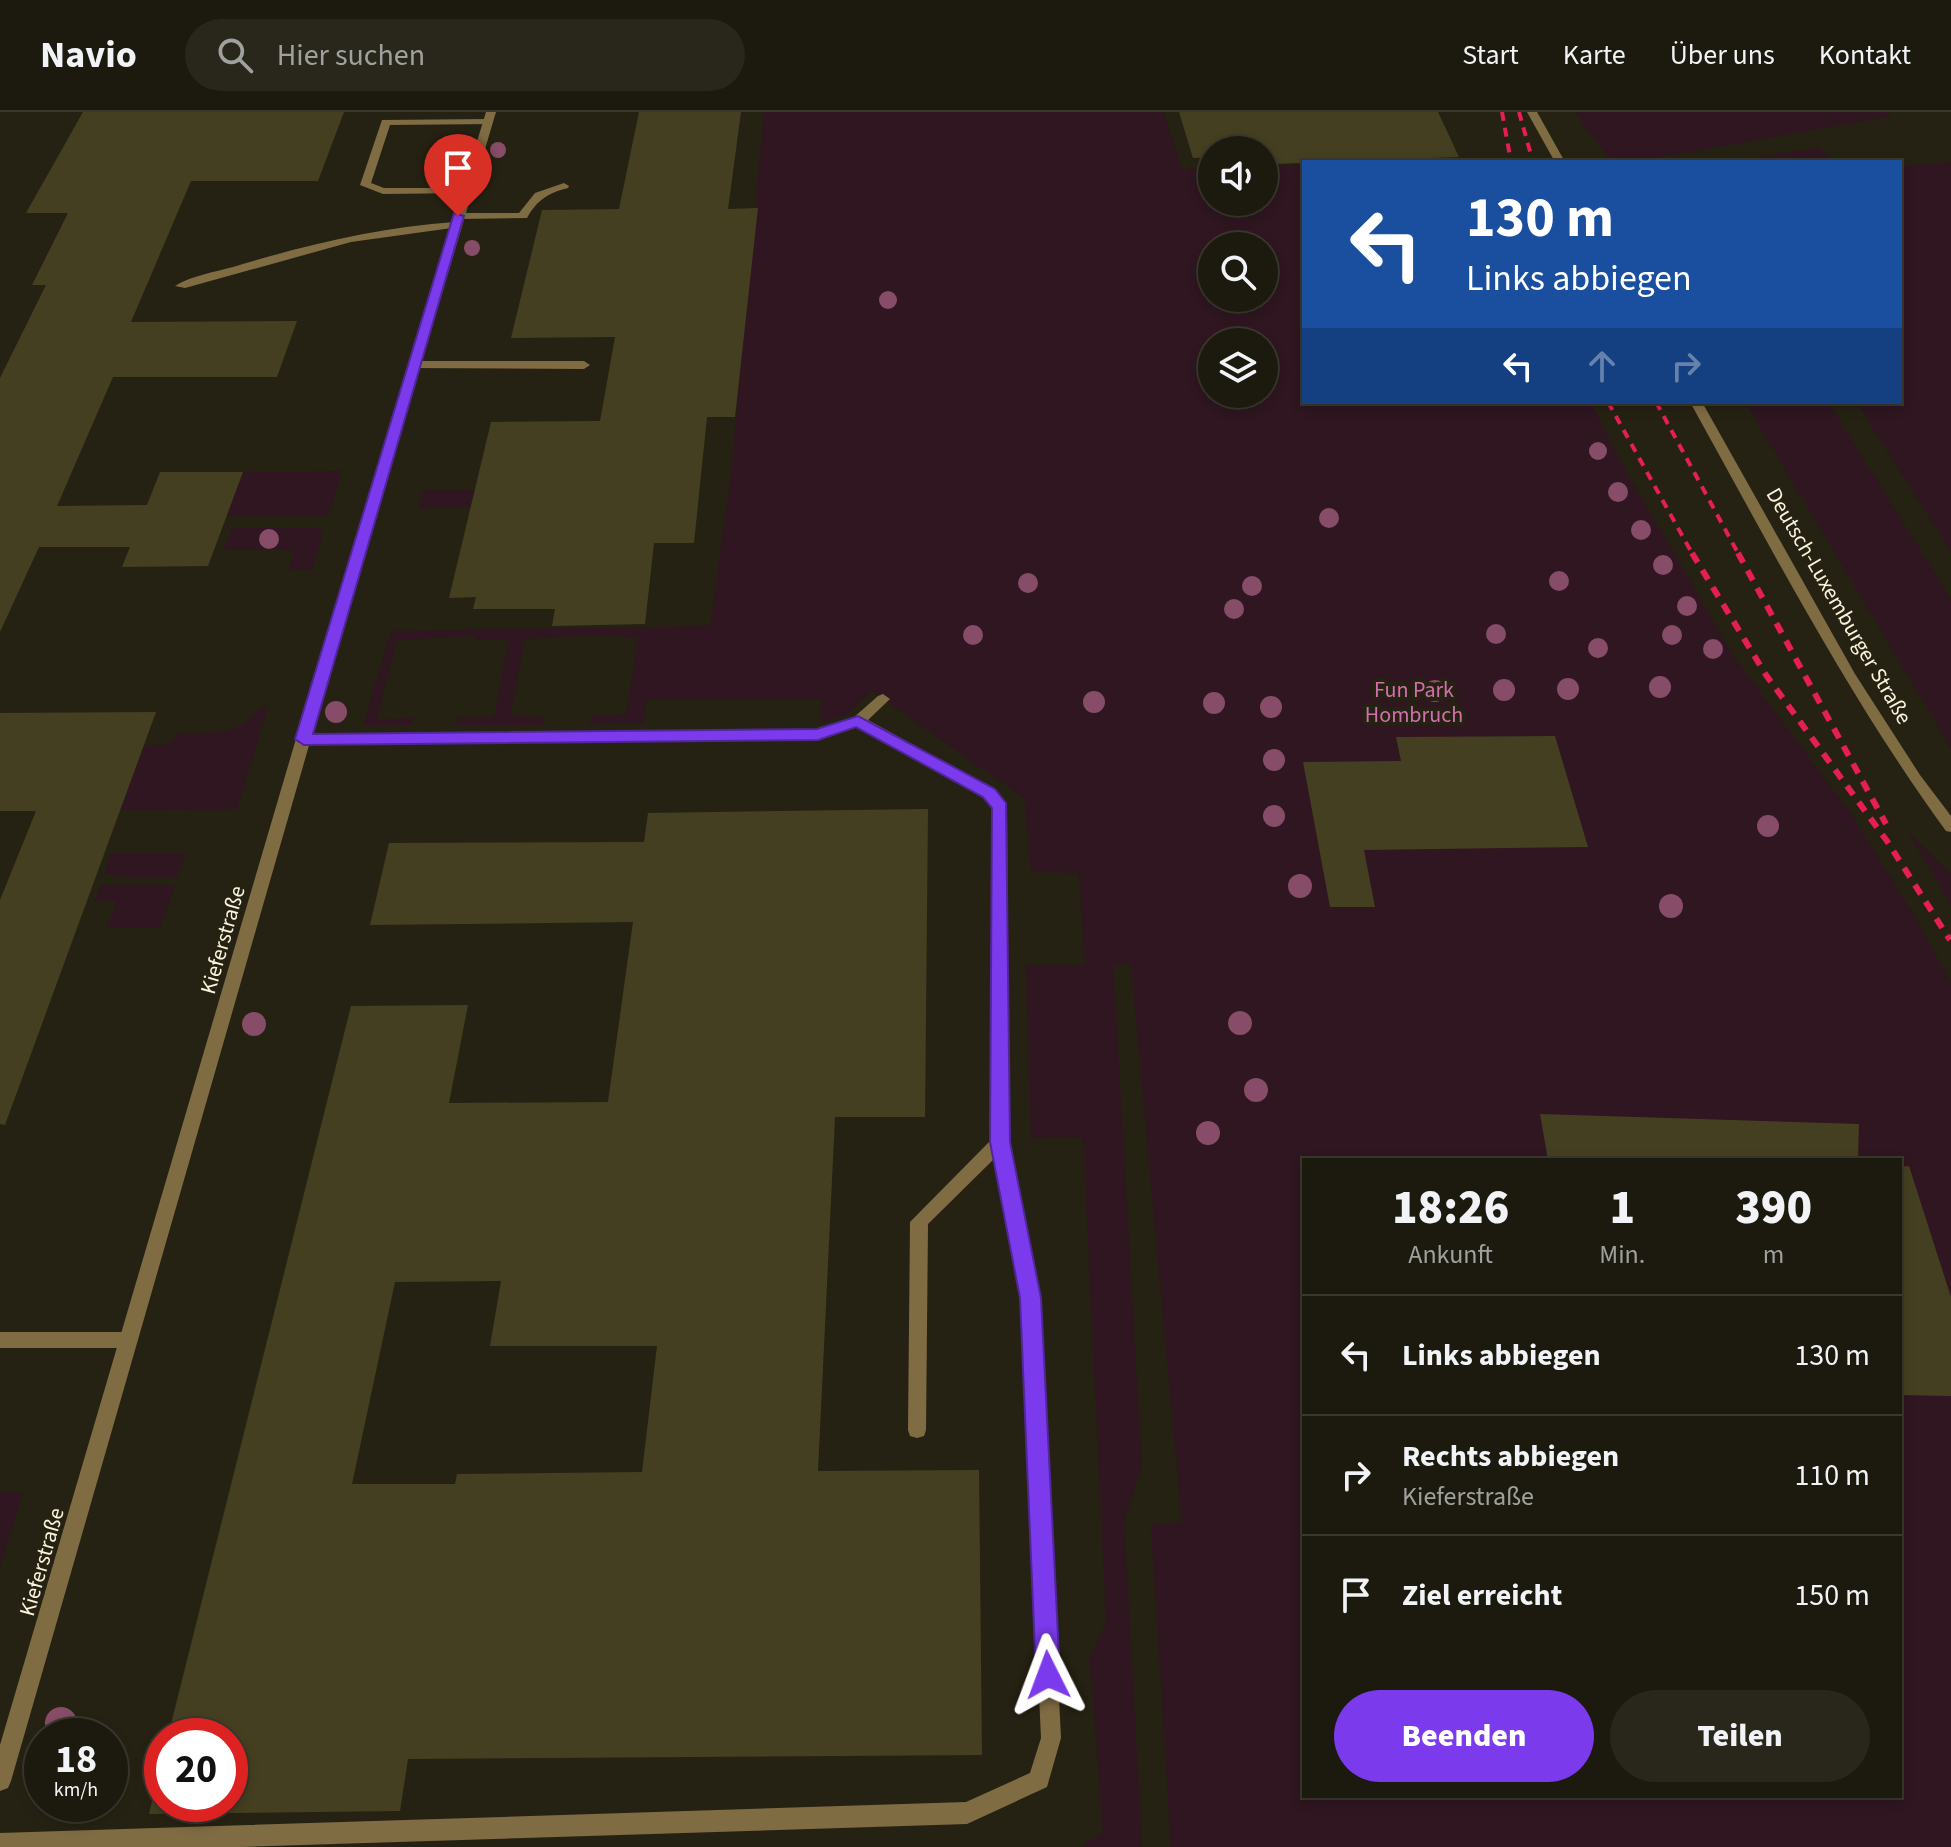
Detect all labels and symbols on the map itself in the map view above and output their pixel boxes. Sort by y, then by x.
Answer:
pin [424,134,492,216]
street label: Deutsch-Luxemburger Straße [1758,482,1920,730]
park label: Fun Park Hombruch [1365,674,1463,731]
street label: Kieferstraße [192,882,254,998]
street label: Kieferstraße [11,1504,73,1620]
position arrow [1006,1633,1090,1717]
speed limit sign: 20 [144,1718,248,1822]

